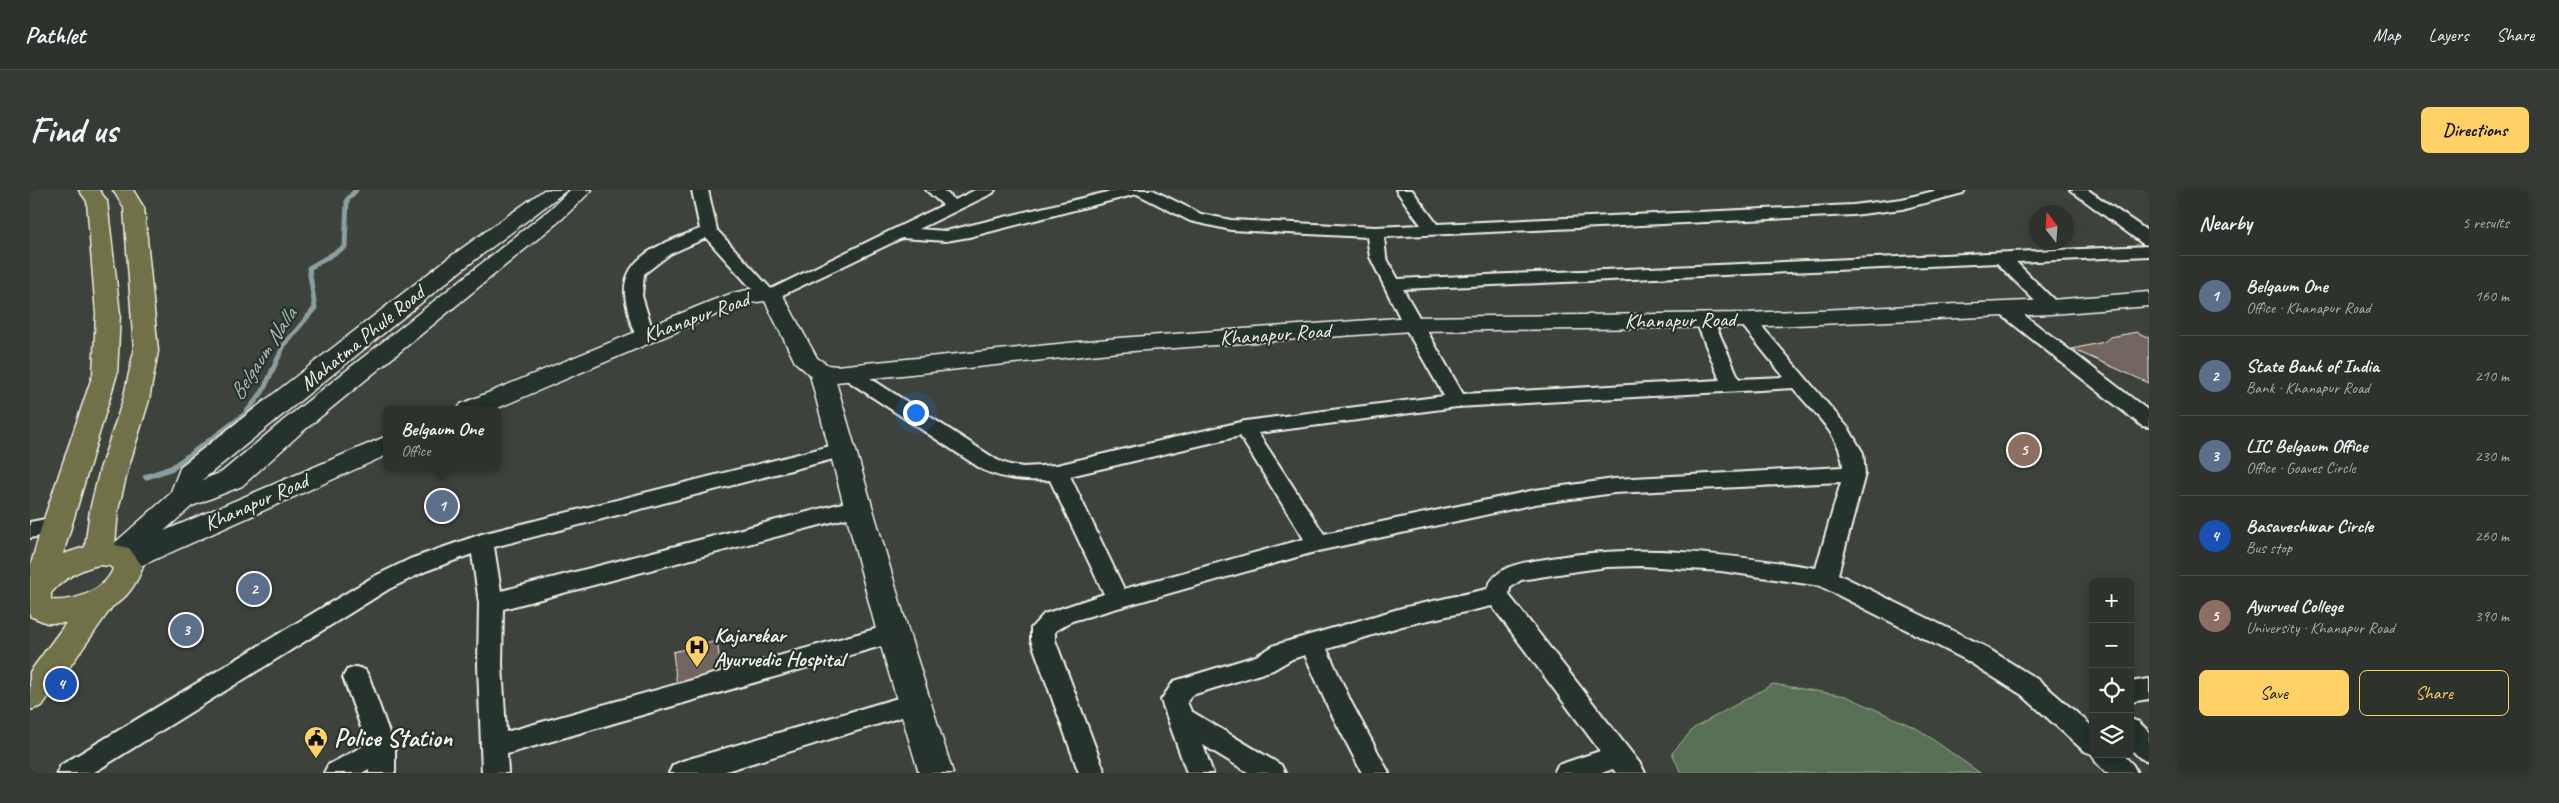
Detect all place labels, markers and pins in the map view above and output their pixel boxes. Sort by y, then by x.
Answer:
pin: 5 [2008,431,2040,469]
pin: 1 [426,487,458,525]
pin: 2 [238,570,270,608]
pin: 3 [170,611,202,649]
place label: Kajarekar Ayurvedic Hospital [714,622,849,672]
hospital icon: Kajarekar Ayurvedic Hospital [684,634,710,668]
pin: 4 [45,665,77,703]
place label: Police Station [334,722,453,754]
public building icon: Police Station [303,725,329,759]

